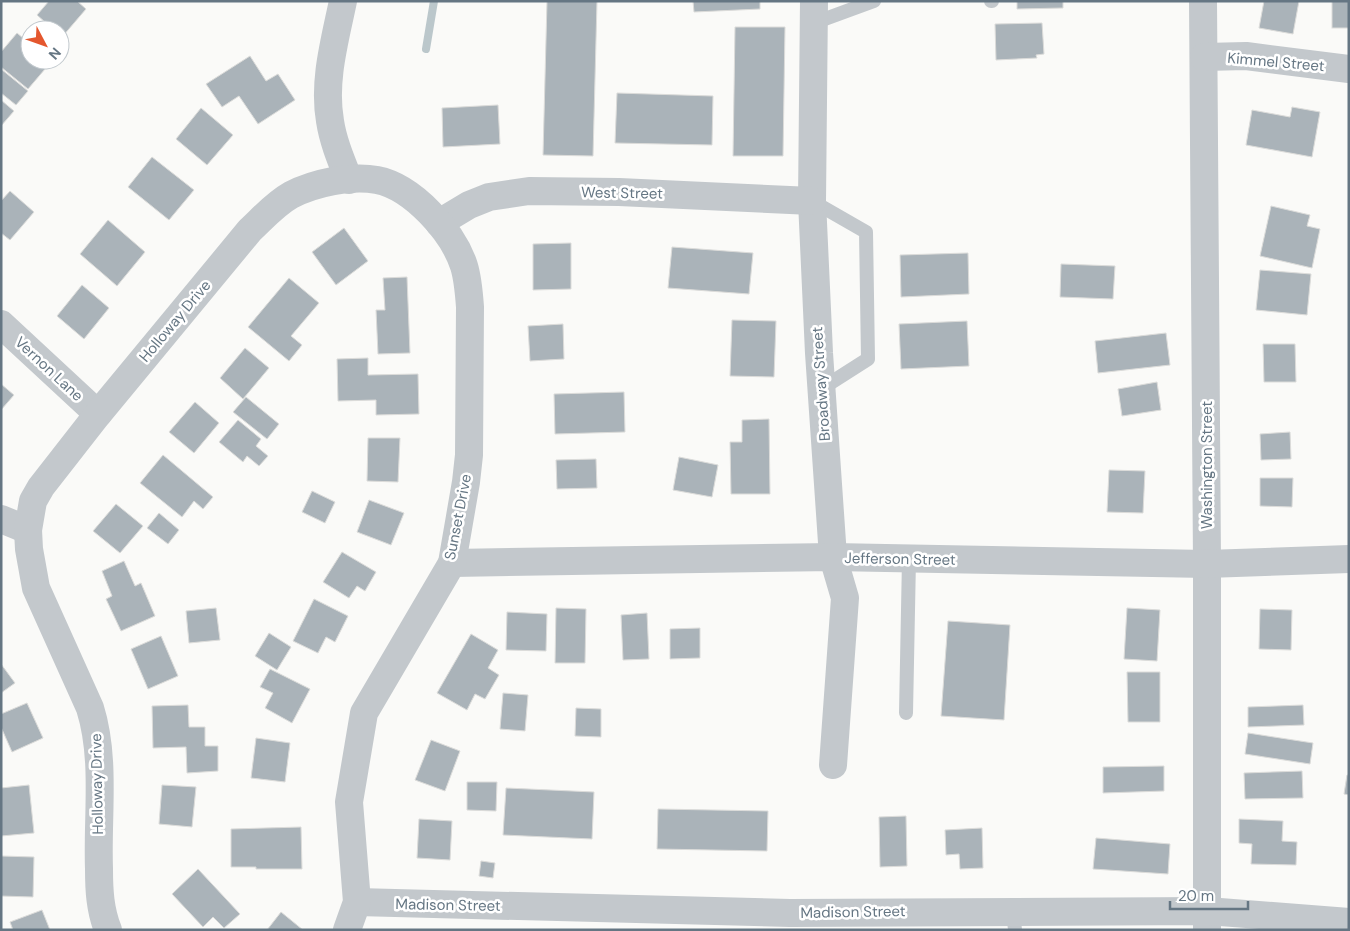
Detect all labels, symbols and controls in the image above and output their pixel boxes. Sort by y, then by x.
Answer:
north arrow [20,20,70,70]
text: N [45,44,65,63]
street label: Kimmel Street [1227,48,1326,76]
street label: West Street [581,182,663,204]
street label: Holloway Drive [135,276,215,366]
street label: Broadway Street [807,326,835,442]
street label: Vernon Lane [11,332,87,406]
street label: Washington Street [1197,401,1217,529]
street label: Sunset Drive [440,472,476,562]
street label: Jefferson Street [844,548,956,570]
street label: Holloway Drive [86,733,108,835]
scale bar [1170,878,1248,910]
text: 20 m [1178,886,1214,906]
street label: Madison Street [395,894,501,916]
street label: Madison Street [800,901,906,923]

